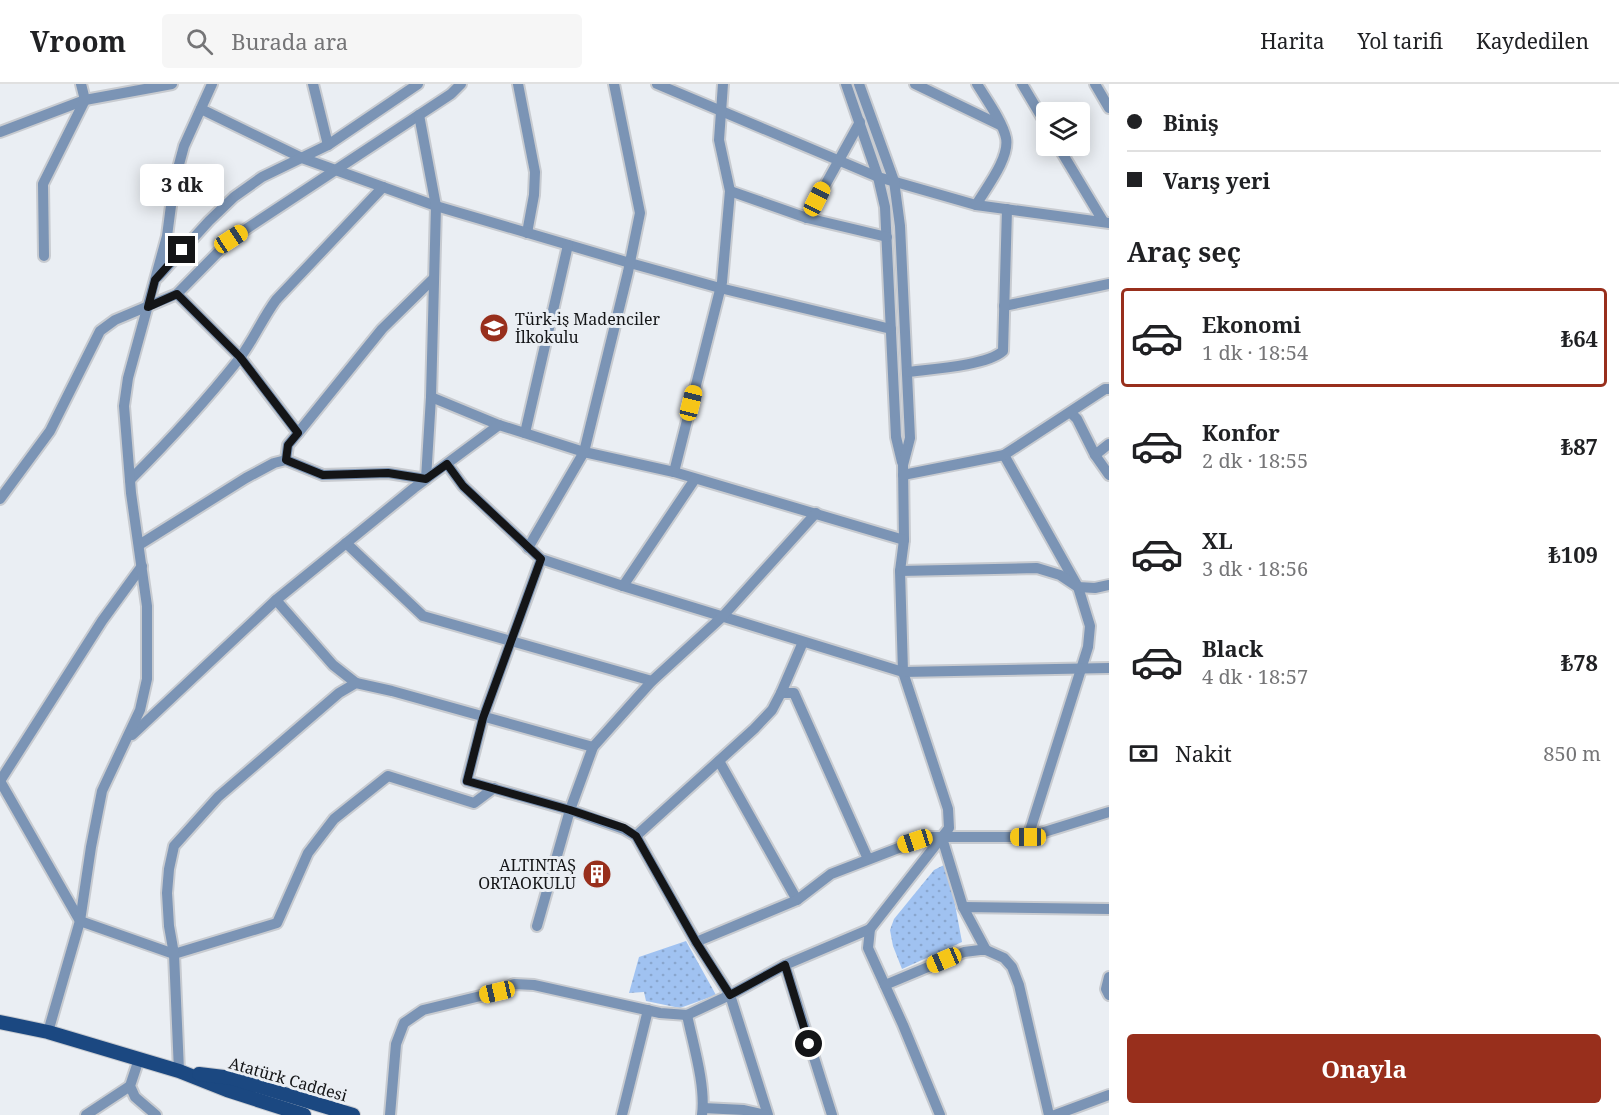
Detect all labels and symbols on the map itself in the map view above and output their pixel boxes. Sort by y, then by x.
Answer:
callout: 3 dk [140,163,224,205]
car [801,179,833,219]
car [211,222,251,256]
route end [168,236,195,263]
place label: Türk-iş Madenciler İlkokulu [515,308,661,348]
school or university icon: Türk-iş Madenciler İlkokulu [478,312,510,344]
car [678,383,704,423]
car [895,827,935,855]
car [1010,828,1046,846]
place label: ALTINTAŞ ORTAOKULU [478,854,577,894]
building icon: ALTINTAŞ ORTAOKULU [581,858,613,890]
car [924,945,964,975]
car [477,979,517,1005]
route start [795,1030,822,1057]
street label: Atatürk Caddesi [226,1052,350,1106]

